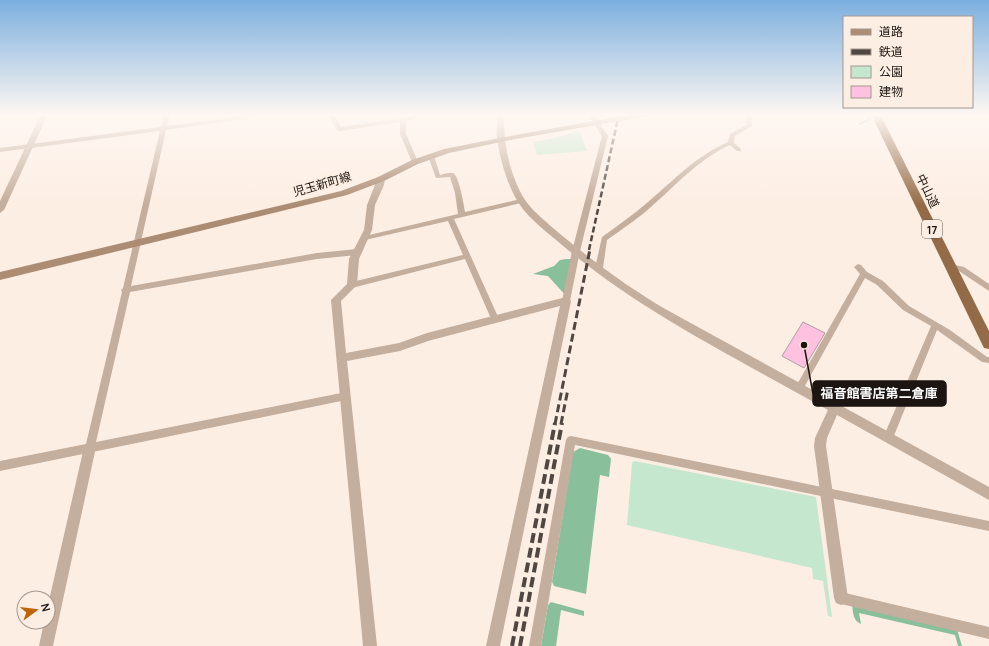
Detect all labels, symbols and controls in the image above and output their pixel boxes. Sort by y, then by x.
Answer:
legend [843,16,973,108]
text: 道路 [879,23,903,40]
text: 鉄道 [879,43,903,60]
text: 公園 [879,63,903,80]
text: 建物 [879,83,903,100]
street label: 児玉新町線 [291,168,353,200]
street label: 中山道 [912,171,944,211]
road number: 17 [922,220,942,238]
callout: 福音館書店第二倉庫 [813,381,946,406]
text: 福音館書店第二倉庫 [820,384,938,402]
north arrow [16,590,56,630]
text: N [38,602,54,613]

